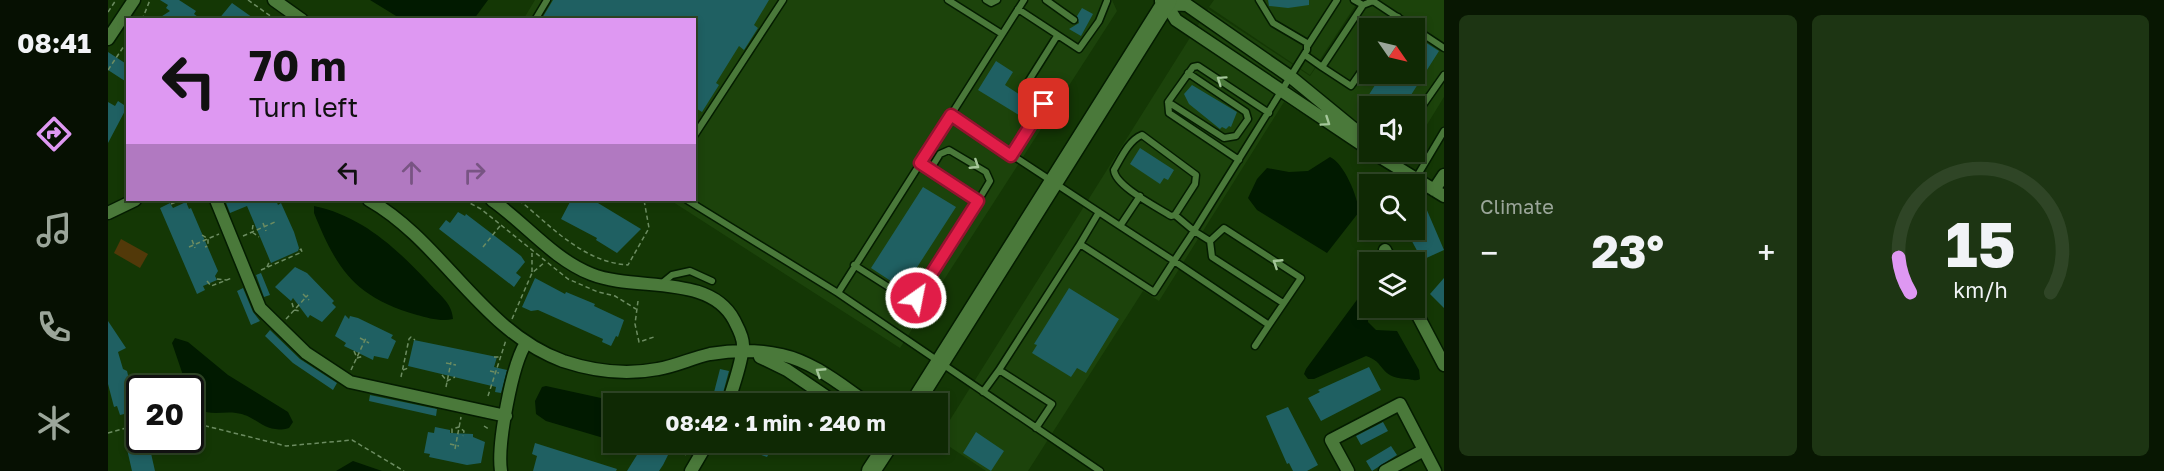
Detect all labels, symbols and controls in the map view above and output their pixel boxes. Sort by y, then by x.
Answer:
north arrow [1359,18,1425,84]
map controls [1359,18,1425,318]
text: 08:41 [17,27,91,59]
text: 70 m [249,40,346,90]
icon: left [150,42,228,120]
one-way arrow [1217,76,1228,87]
pin [1018,78,1069,129]
icon: arrive [1027,87,1060,120]
text: Turn left [249,91,358,123]
button: sound [1359,96,1425,162]
icon: directions [33,113,75,155]
one-way arrow [1319,115,1330,126]
icon: left [332,156,365,189]
icon: ahead [395,156,428,189]
icon: right [458,156,491,189]
one-way arrow [968,158,979,169]
button: search [1359,174,1425,240]
text: Climate [1480,194,1554,218]
text: 15 [1945,206,2015,281]
icon: music [33,209,75,251]
text: 23° [1592,224,1664,278]
text: − [1480,233,1498,272]
text: + [1757,233,1775,272]
button: layers [1359,252,1425,318]
one-way arrow [1273,258,1283,270]
position arrow [884,266,948,330]
text: km/h [1953,277,2008,303]
icon: phone [33,306,75,348]
one-way arrow [816,367,826,379]
speed limit sign: 20 [126,375,204,453]
icon: climate [33,402,75,444]
text: 08:42 · 1 min · 240 m [665,409,886,436]

